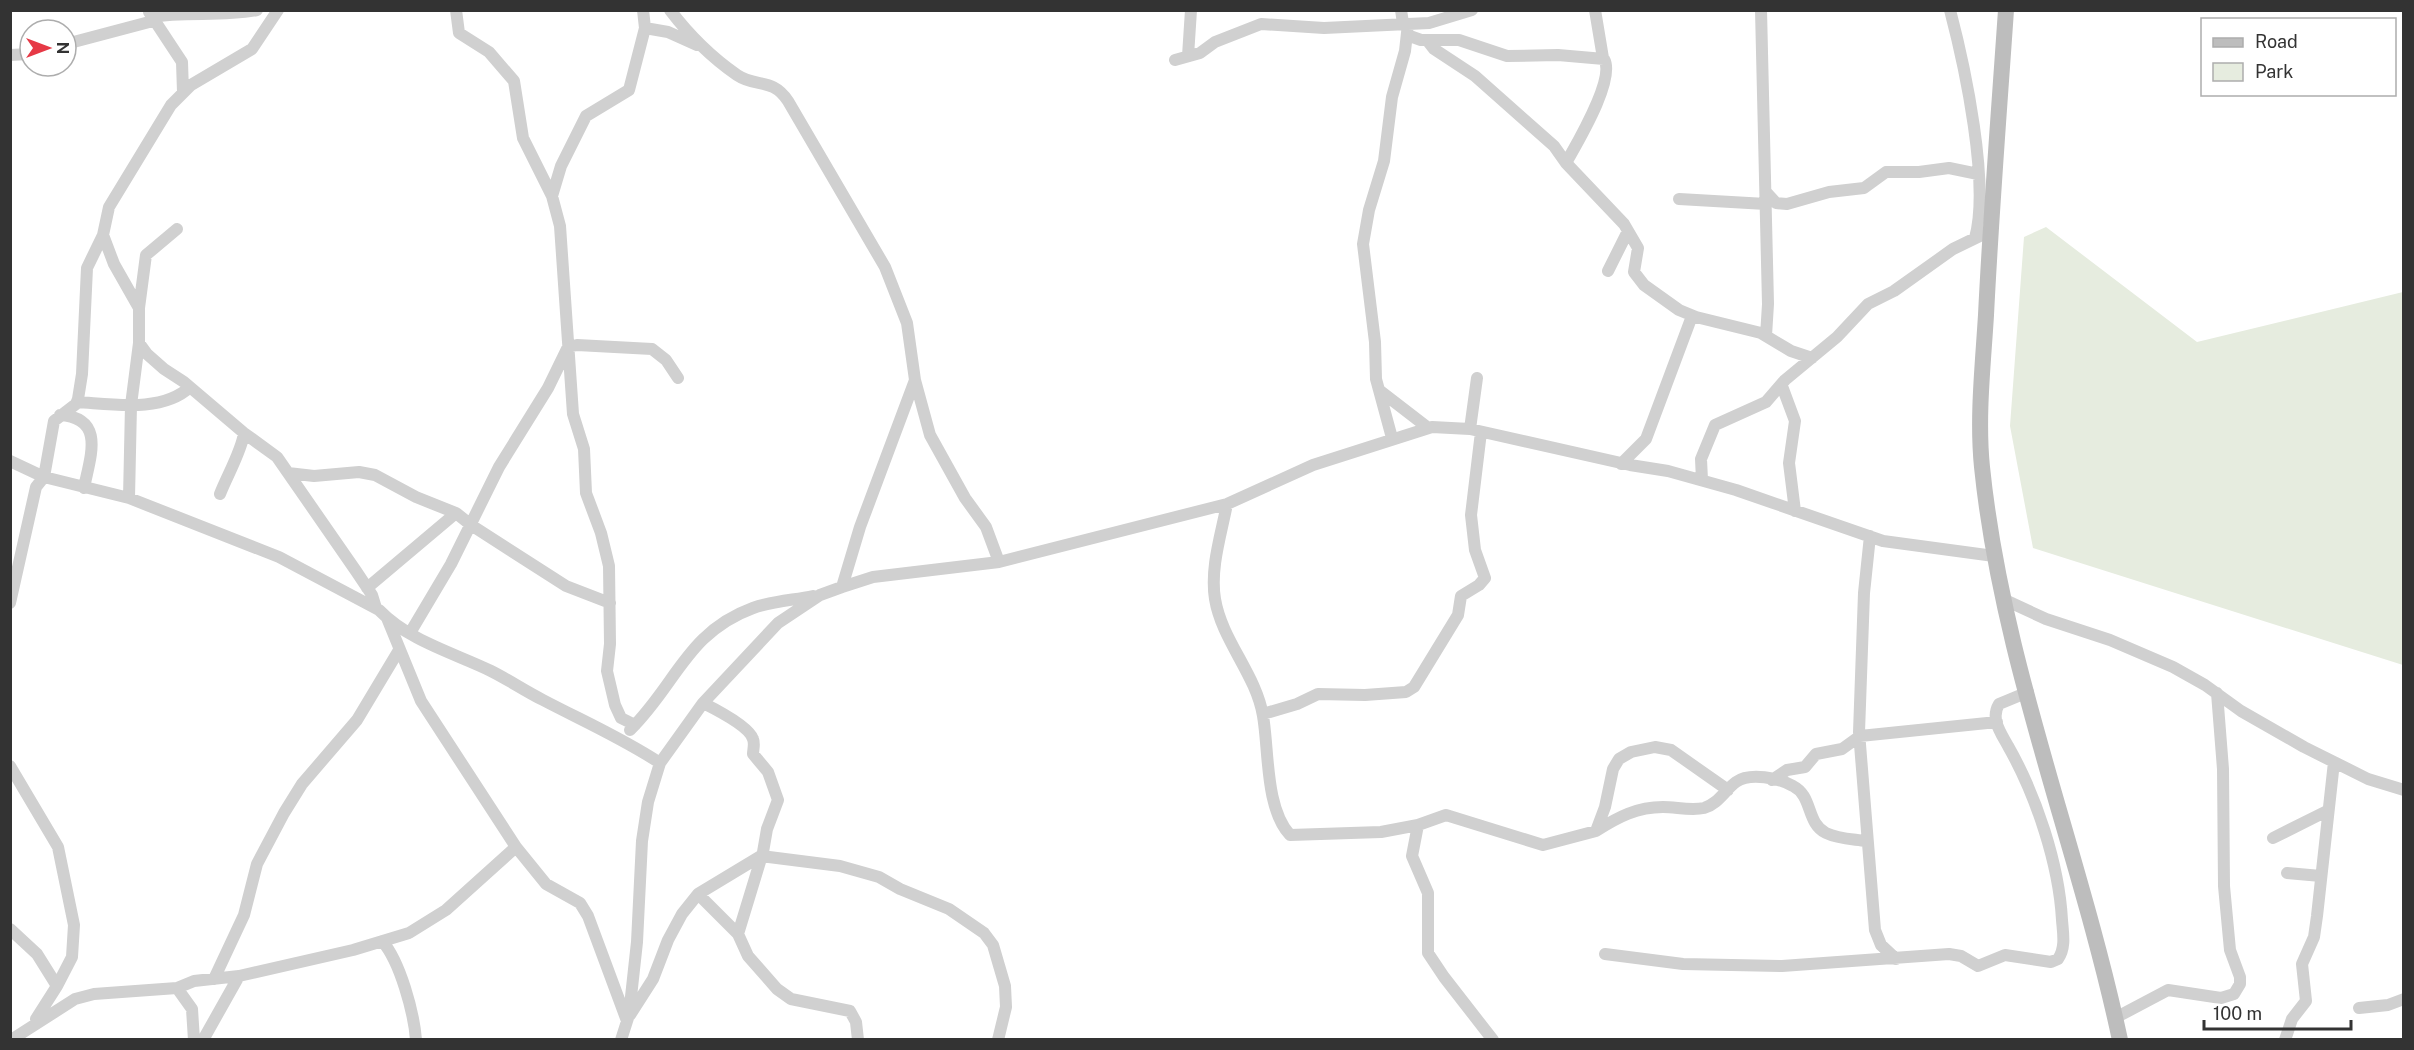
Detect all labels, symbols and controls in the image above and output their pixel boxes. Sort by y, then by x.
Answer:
north arrow [18,18,78,78]
legend [2201,18,2396,96]
text: Road [2255,31,2298,52]
text: N [53,42,72,54]
text: Park [2255,61,2293,82]
scale bar [2204,993,2351,1031]
text: 100 m [2213,1003,2262,1024]

